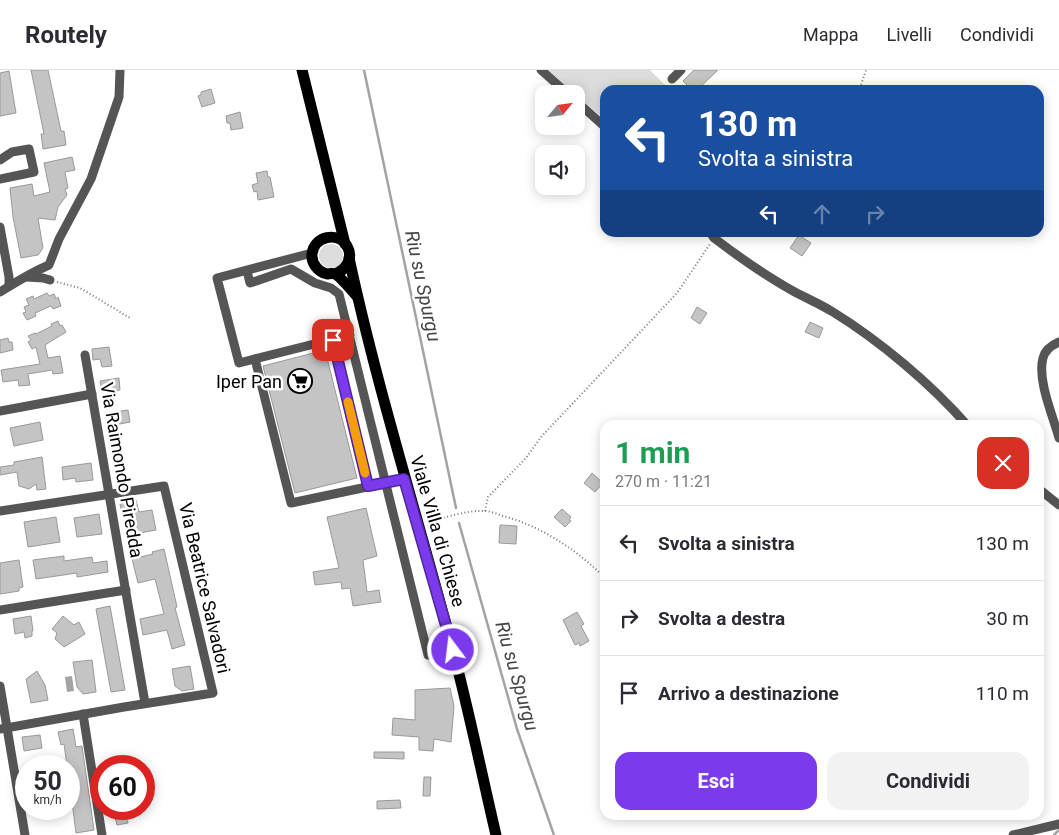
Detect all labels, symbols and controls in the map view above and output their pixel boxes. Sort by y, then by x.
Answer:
text: Routely [25,21,107,49]
text: Mappa [803,24,859,45]
text: Livelli [887,24,932,45]
text: Condividi [960,24,1034,45]
north arrow [535,85,585,135]
map controls [535,85,585,195]
text: 130 m [698,104,797,145]
icon: left [615,105,680,170]
button: sound [535,145,585,195]
text: Svolta a sinistra [698,146,853,171]
icon: left [755,200,783,228]
icon: ahead [808,200,836,228]
icon: right [861,200,889,228]
water label: Riu su Spurgu [400,228,446,344]
pin [312,319,354,361]
icon: arrive [319,326,347,354]
supermarket icon: Iper Pan [287,368,313,394]
place label: Iper Pan [216,371,282,392]
street label: Via Raimondo Piredda [96,381,148,559]
text: 1 min [615,435,690,470]
button: close [977,437,1029,489]
street label: Viale Villa di Chiese [406,453,470,609]
text: 270 m · 11:21 [615,472,712,491]
street label: Via Beatrice Salvadori [175,501,235,675]
icon: left [615,529,643,557]
text: Svolta a sinistra [658,532,795,555]
text: 130 m [976,532,1029,555]
icon: right [615,604,643,632]
text: Svolta a destra [658,607,785,630]
text: 30 m [986,607,1029,630]
water label: Riu su Spurgu [490,618,544,734]
position arrow [426,623,478,675]
icon: arrive [615,679,643,707]
text: Arrivo a destinazione [658,682,839,705]
text: 110 m [976,682,1029,705]
button: Esci [615,752,817,810]
button: Condividi [827,752,1029,810]
speed limit sign: 60 [90,755,155,820]
text: 50 [33,767,62,796]
text: km/h [33,793,62,807]

